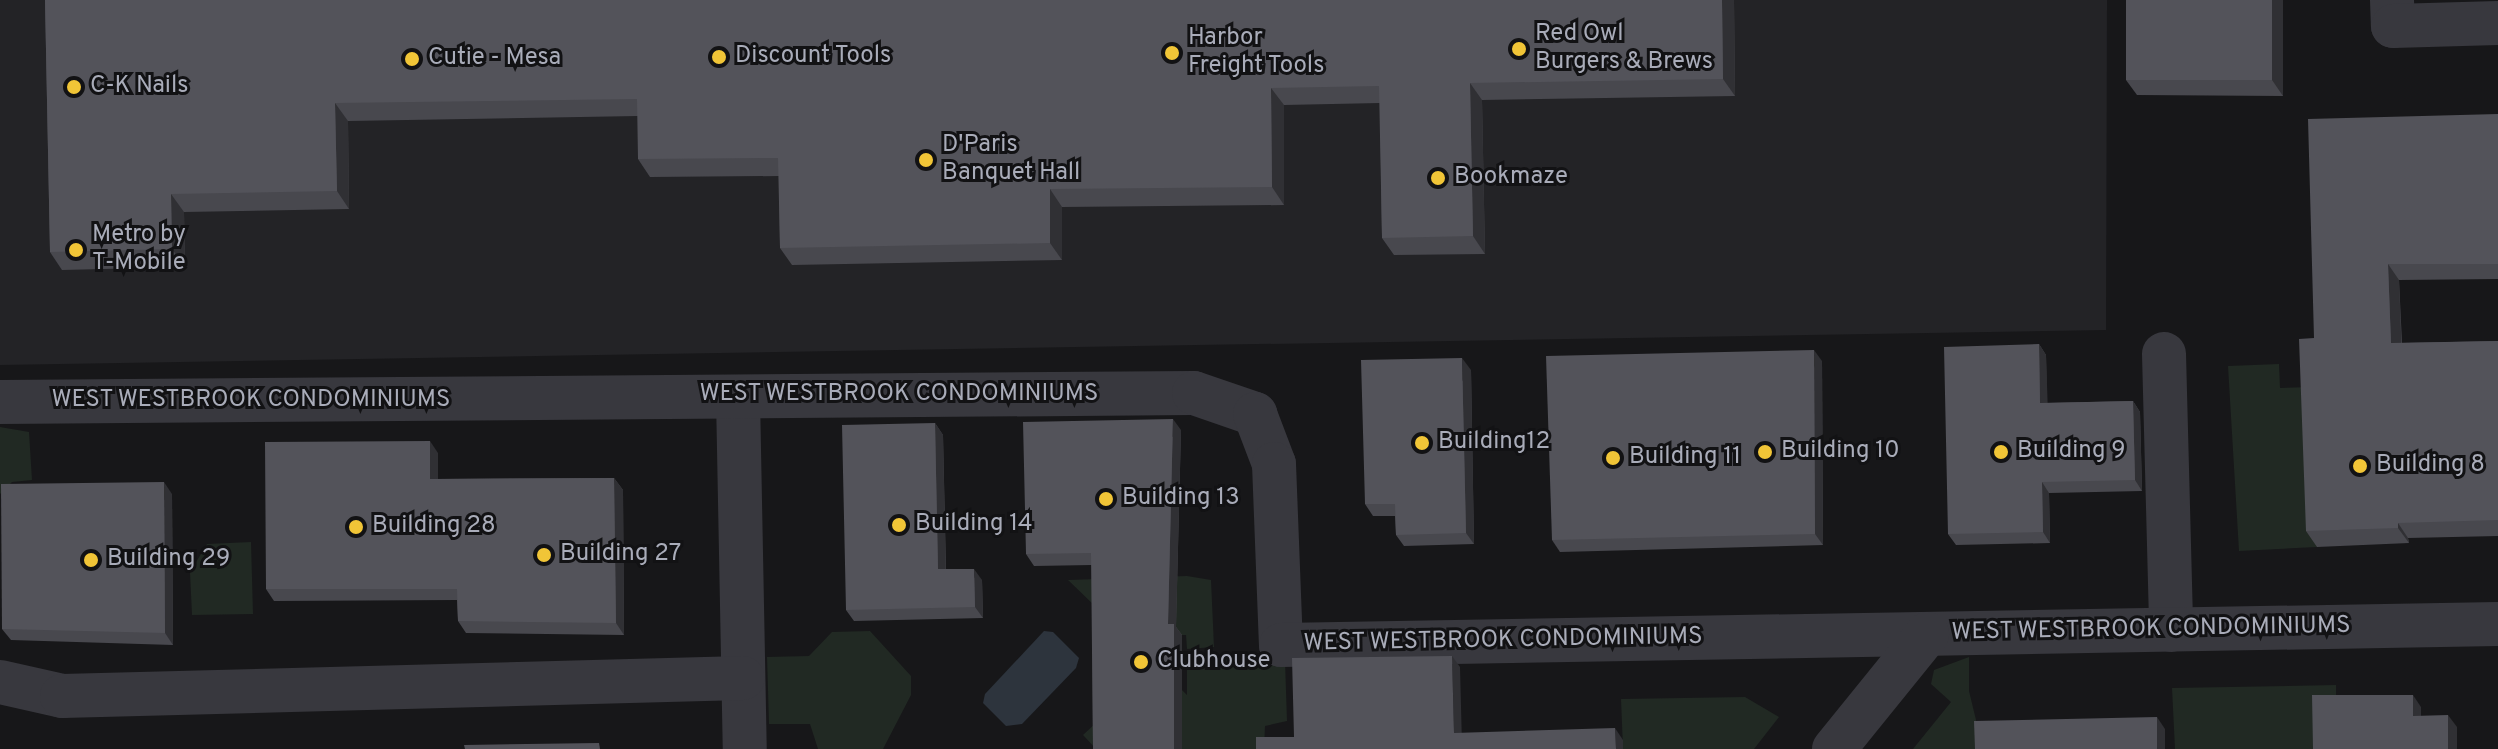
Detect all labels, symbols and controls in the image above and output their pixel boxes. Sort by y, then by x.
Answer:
place label: Red Owl Burgers & Brews [1535,21,1713,77]
place label: Harbor Freight Tools [1188,25,1325,81]
marker: Red Owl Burgers & Brews [1510,40,1528,58]
place label: Discount Tools [735,43,892,71]
marker: Harbor Freight Tools [1163,44,1181,62]
place label: Cutie - Mesa [428,45,561,73]
marker: Discount Tools [710,48,728,66]
marker: Cutie - Mesa [403,50,421,68]
place label: C-K Nails [90,73,188,101]
marker: C-K Nails [65,78,83,96]
place label: D'Paris Banquet Hall [942,132,1080,188]
marker: D'Paris Banquet Hall [917,151,935,169]
place label: Bookmaze [1454,164,1568,192]
marker: Bookmaze [1429,169,1447,187]
place label: Metro by T-Mobile [92,222,186,278]
marker: Metro by T-Mobile [67,241,85,259]
street label: WEST WESTBROOK CONDOMINIUMS [699,381,1099,409]
street label: WEST WESTBROOK CONDOMINIUMS [51,387,451,415]
place label: Building12 [1438,429,1550,457]
marker: Building12 [1413,434,1431,452]
place label: Building 10 [1781,438,1900,466]
place label: Building 9 [2017,438,2126,466]
marker: Building 10 [1756,443,1774,461]
marker: Building 9 [1992,443,2010,461]
place label: Building 11 [1629,444,1741,472]
marker: Building 11 [1604,449,1622,467]
place label: Building 8 [2376,452,2485,480]
marker: Building 8 [2351,457,2369,475]
place label: Building 13 [1122,485,1240,513]
marker: Building 13 [1097,490,1115,508]
place label: Building 14 [915,511,1033,539]
place label: Building 28 [372,513,496,541]
marker: Building 14 [890,516,908,534]
marker: Building 28 [347,518,365,536]
place label: Building 27 [560,541,681,569]
place label: Building 29 [107,546,230,574]
marker: Building 27 [535,546,553,564]
marker: Building 29 [82,551,100,569]
street label: WEST WESTBROOK CONDOMINIUMS [1951,612,2351,648]
street label: WEST WESTBROOK CONDOMINIUMS [1303,623,1703,659]
place label: Clubhouse [1157,648,1271,676]
marker: Clubhouse [1132,653,1150,671]

